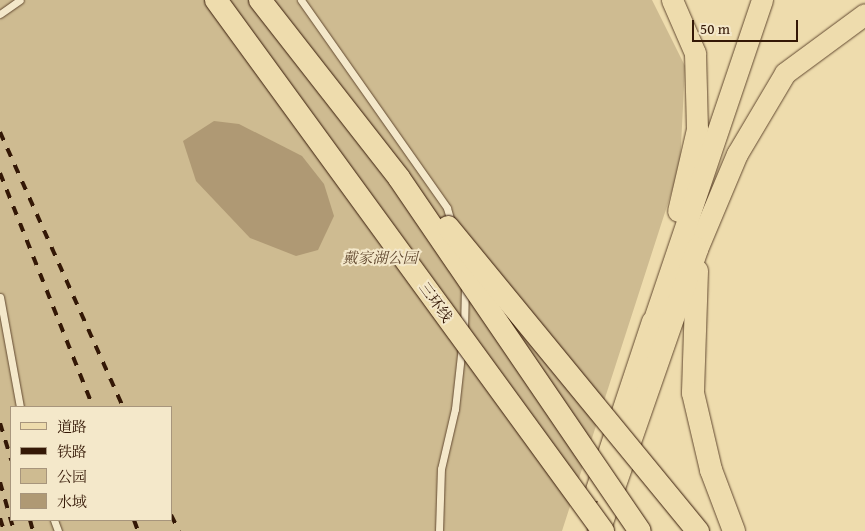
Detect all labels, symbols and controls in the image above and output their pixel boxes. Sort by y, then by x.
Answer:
scale bar [695,10,801,42]
text: 50 m [700,18,730,39]
park label: 戴家湖公园 [343,249,417,267]
street label: 三环线 [415,279,457,325]
legend [10,406,172,521]
text: 道路 [57,416,87,437]
text: 铁路 [57,441,87,462]
text: 公园 [57,466,87,487]
text: 水域 [57,491,87,512]

